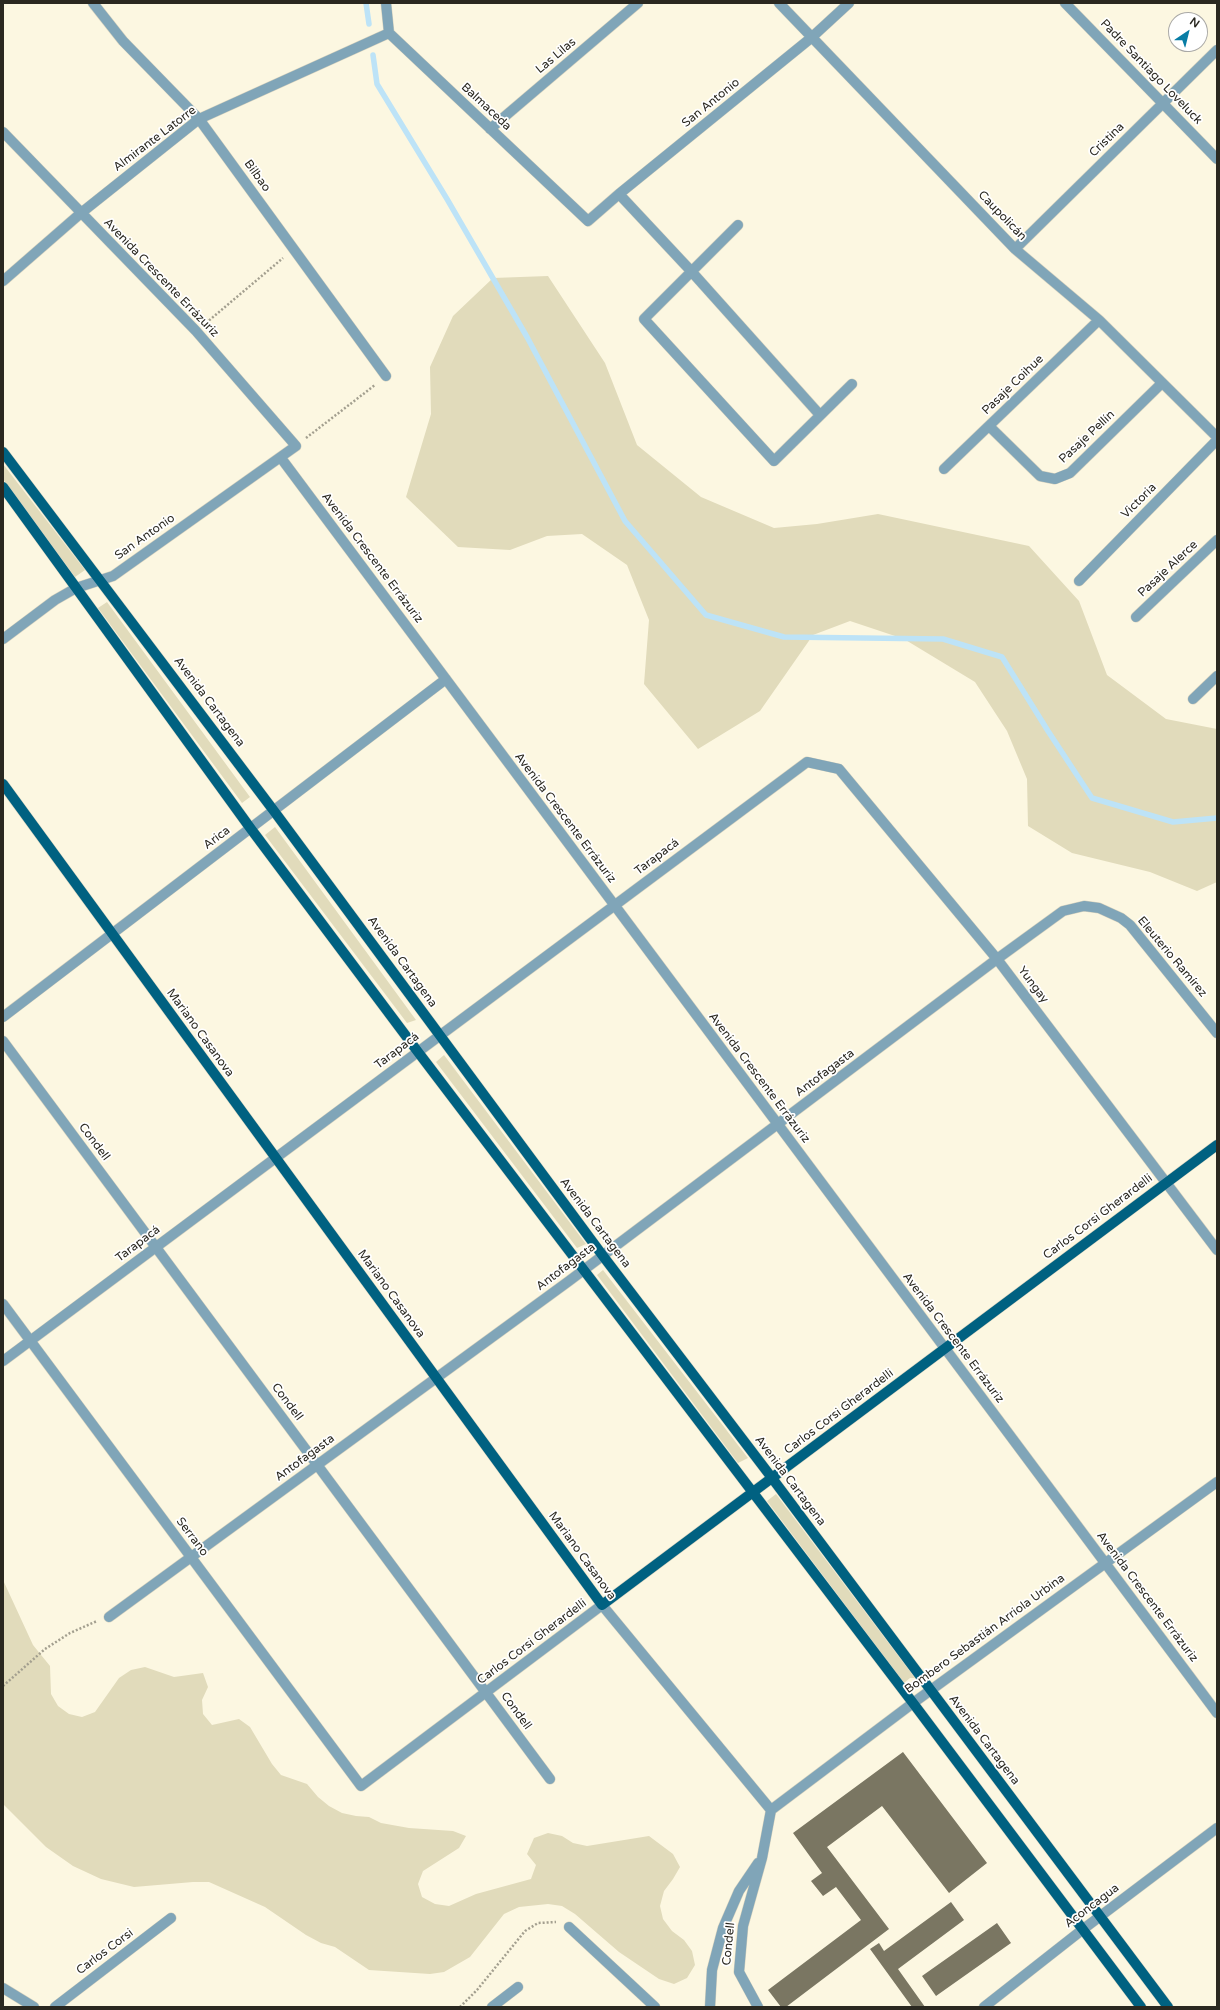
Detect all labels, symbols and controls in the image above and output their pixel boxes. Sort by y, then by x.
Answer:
north arrow [1168,12,1208,52]
text: N [1187,15,1202,30]
street label: Padre Santiago Loveluck [1097,16,1205,128]
street label: Las Lilas [533,35,579,77]
street label: San Antonio [679,75,743,131]
street label: Balmaceda [458,80,514,134]
street label: Almirante Latorre [111,103,199,175]
street label: Cristina [1086,120,1128,160]
street label: Bilbao [241,157,273,195]
street label: Caupolicán [975,188,1029,244]
street label: Avenida Crescente Errázuriz [100,216,222,340]
street label: Pasaje Coihue [979,352,1047,418]
street label: Pasaje Pellín [1056,408,1118,466]
street label: Victoria [1118,480,1160,522]
street label: Avenida Crescente Errázuriz [318,490,426,626]
street label: San Antonio [112,511,178,563]
street label: Pasaje Alerce [1135,538,1201,600]
street label: Avenida Cartagena [171,654,247,750]
street label: Avenida Crescente Errázuriz [511,750,619,886]
street label: Arica [201,823,233,853]
street label: Tarapacá [632,836,682,878]
street label: Avenida Cartagena [364,914,440,1010]
street label: Eleuterio Ramírez [1134,914,1210,1000]
street label: Yungay [1015,964,1051,1006]
street label: Mariano Casanova [163,986,237,1080]
street label: Avenida Crescente Errázuriz [705,1010,813,1146]
street label: Tarapacá [372,1030,422,1072]
street label: Antofagasta [793,1046,857,1100]
street label: Condell [75,1120,113,1164]
street label: Carlos Corsi Gherardelli [1041,1171,1155,1263]
street label: Avenida Cartagena [557,1175,633,1271]
street label: Tarapacá [113,1223,163,1265]
street label: Antofagasta [534,1240,598,1294]
street label: Mariano Casanova [354,1247,428,1341]
street label: Avenida Crescente Errázuriz [899,1270,1007,1406]
street label: Carlos Corsi Gherardelli [782,1366,896,1458]
street label: Condell [268,1380,306,1424]
street label: Antofagasta [272,1432,338,1484]
street label: Avenida Cartagena [752,1433,828,1529]
street label: Mariano Casanova [545,1509,619,1603]
street label: Serrano [173,1515,211,1559]
street label: Avenida Crescente Errázuriz [1093,1529,1201,1665]
street label: Bombero Sebastián Arriola Urbina [902,1571,1068,1697]
street label: Carlos Corsi Gherardelli [475,1596,589,1688]
street label: Condell [498,1689,534,1733]
street label: Avenida Cartagena [946,1692,1022,1788]
street label: Aconcagua [1062,1881,1122,1931]
street label: Condell [720,1922,738,1966]
street label: Carlos Corsi [74,1926,136,1978]

